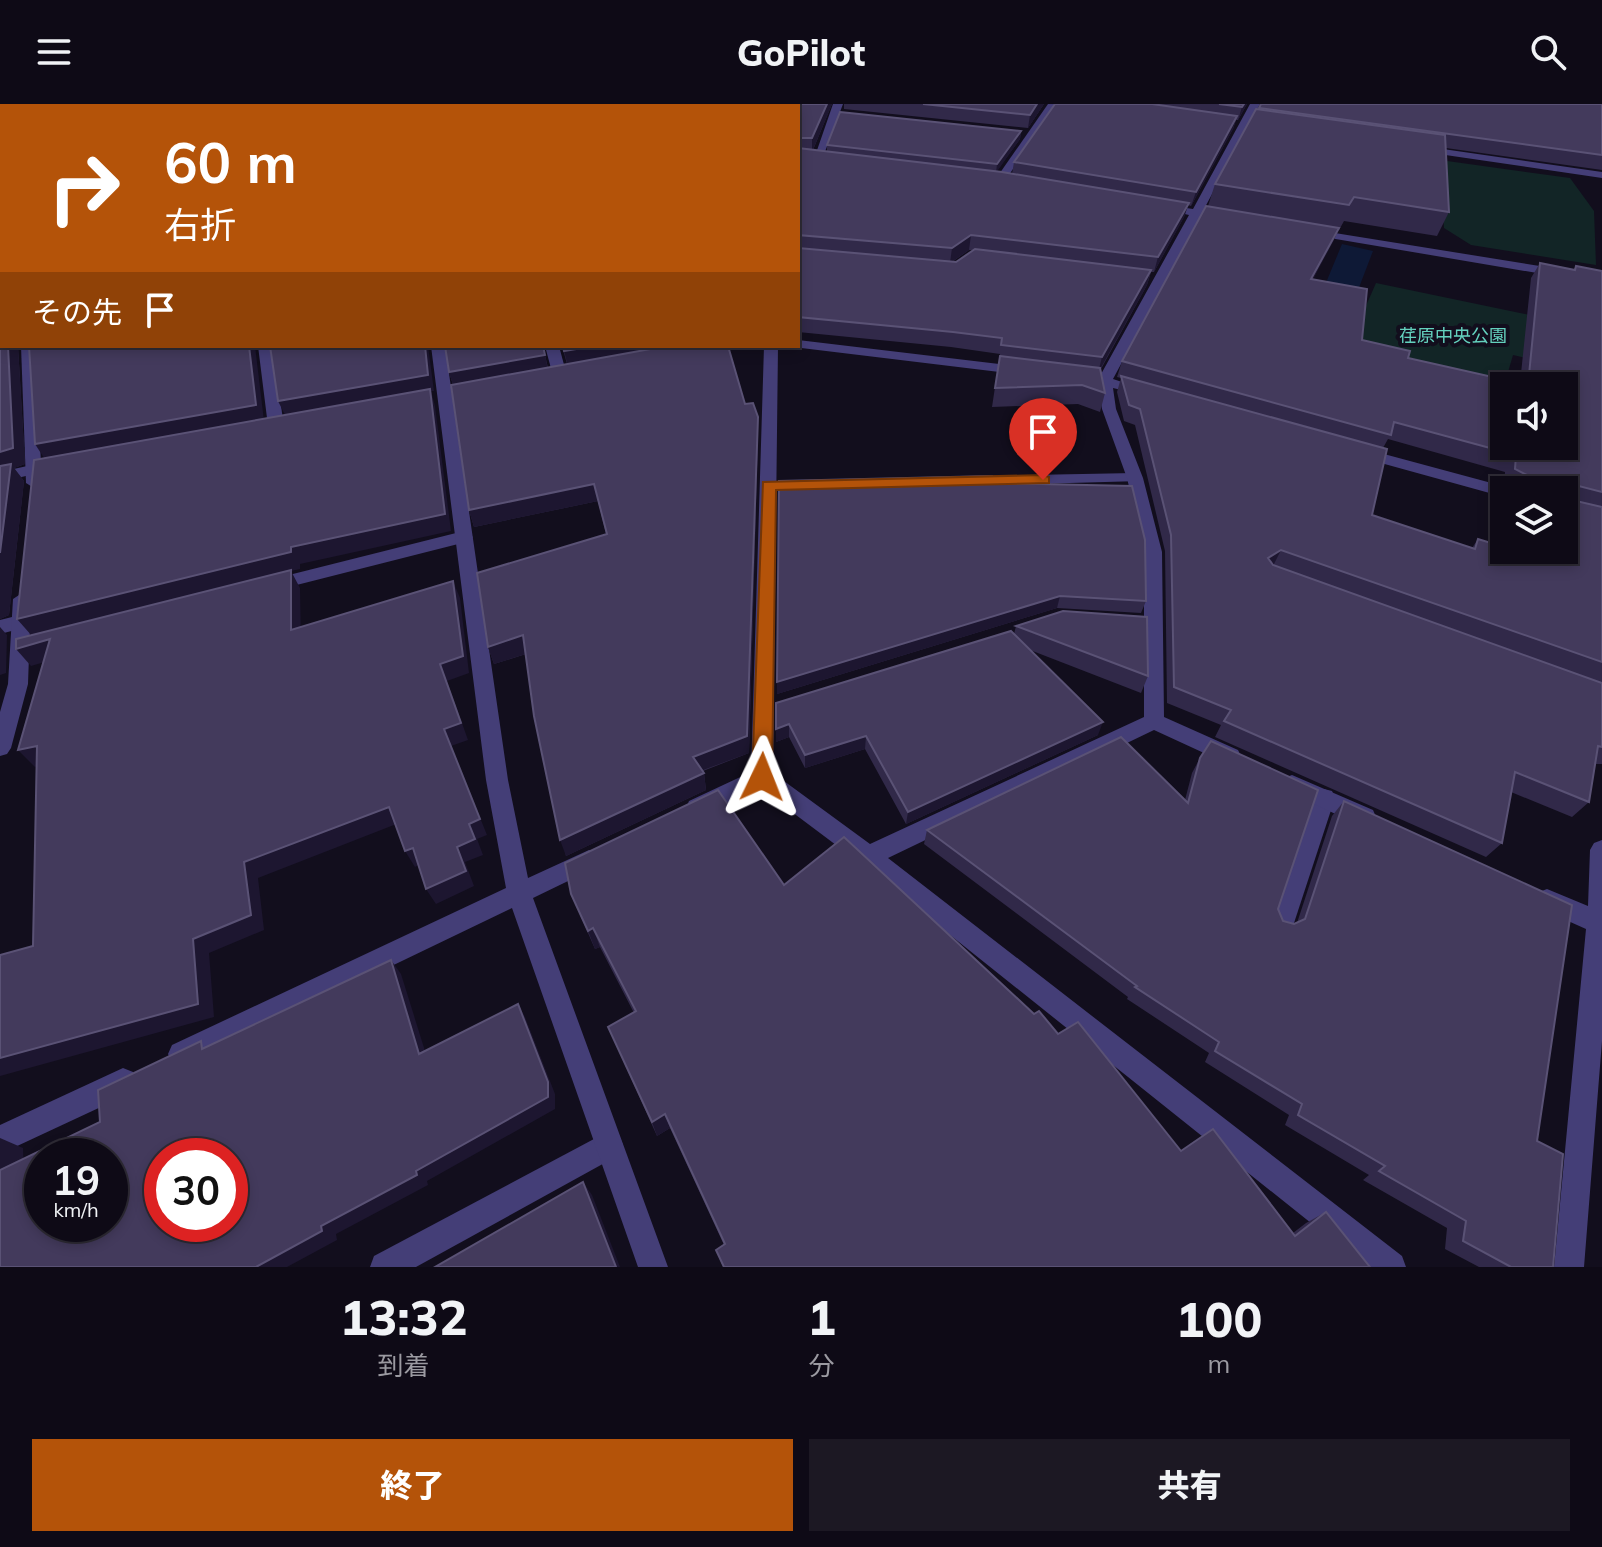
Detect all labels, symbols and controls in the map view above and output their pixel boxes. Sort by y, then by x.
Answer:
icon: menu [32,30,76,74]
text: GoPilot [737,30,865,75]
icon: search [1526,30,1570,74]
text: 60 m [164,127,297,197]
icon: right [32,136,136,240]
text: 右折 [164,202,236,247]
icon: arrive [138,288,182,332]
text: その先 [32,293,122,331]
park label: 荏原中央公園 [1399,324,1507,347]
map controls [1490,372,1578,564]
button: sound [1490,372,1578,460]
pin [1009,398,1077,480]
icon: arrive [1021,410,1065,454]
button: layers [1490,476,1578,564]
position arrow [720,735,804,819]
speed limit sign: 30 [144,1138,248,1242]
text: 19 [52,1155,100,1205]
text: km/h [53,1197,99,1222]
text: 13:32 [340,1287,467,1347]
text: 1 [807,1287,836,1347]
text: 100 [1176,1289,1262,1349]
text: m [1208,1347,1230,1380]
text: 到着 [378,1349,430,1382]
text: 分 [809,1349,835,1382]
button: 終了 [32,1439,793,1531]
button: 共有 [809,1439,1570,1531]

